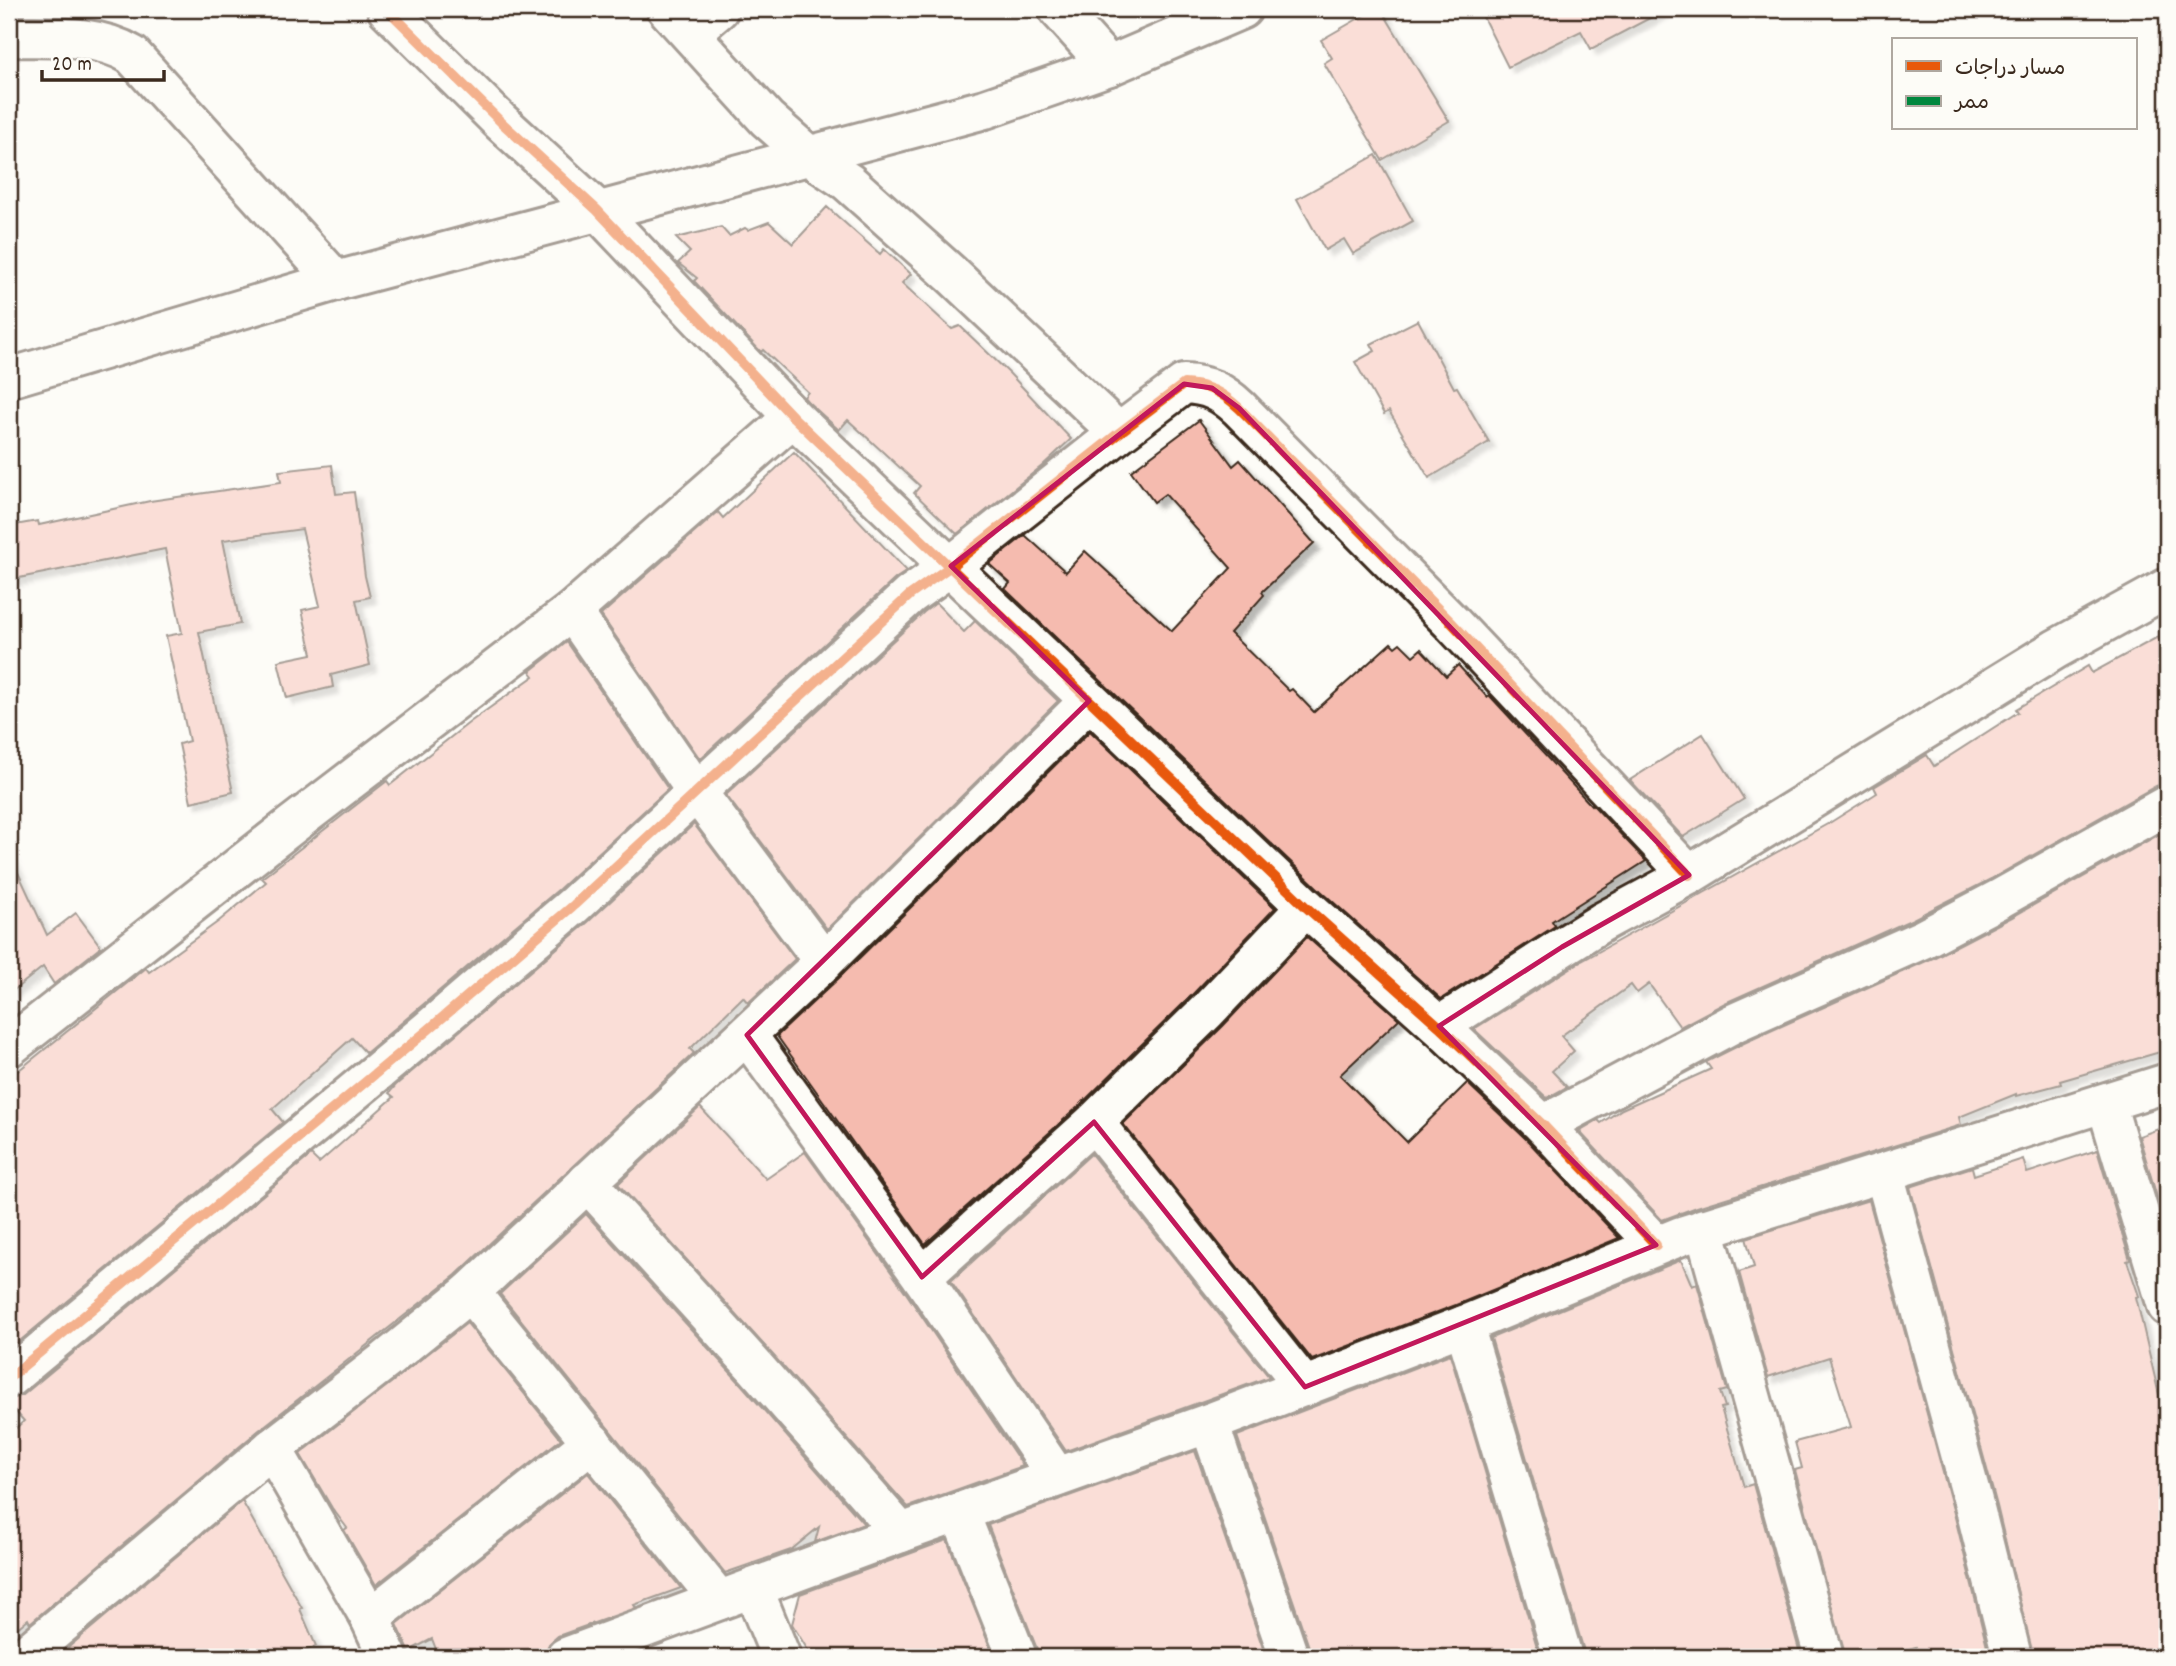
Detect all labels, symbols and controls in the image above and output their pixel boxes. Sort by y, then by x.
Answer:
scale bar [42,38,164,82]
legend [1892,38,2138,130]
text: 20 m [52,51,92,81]
text: مسار دراجات [1955,55,2065,85]
text: ممر [1953,89,1989,119]

